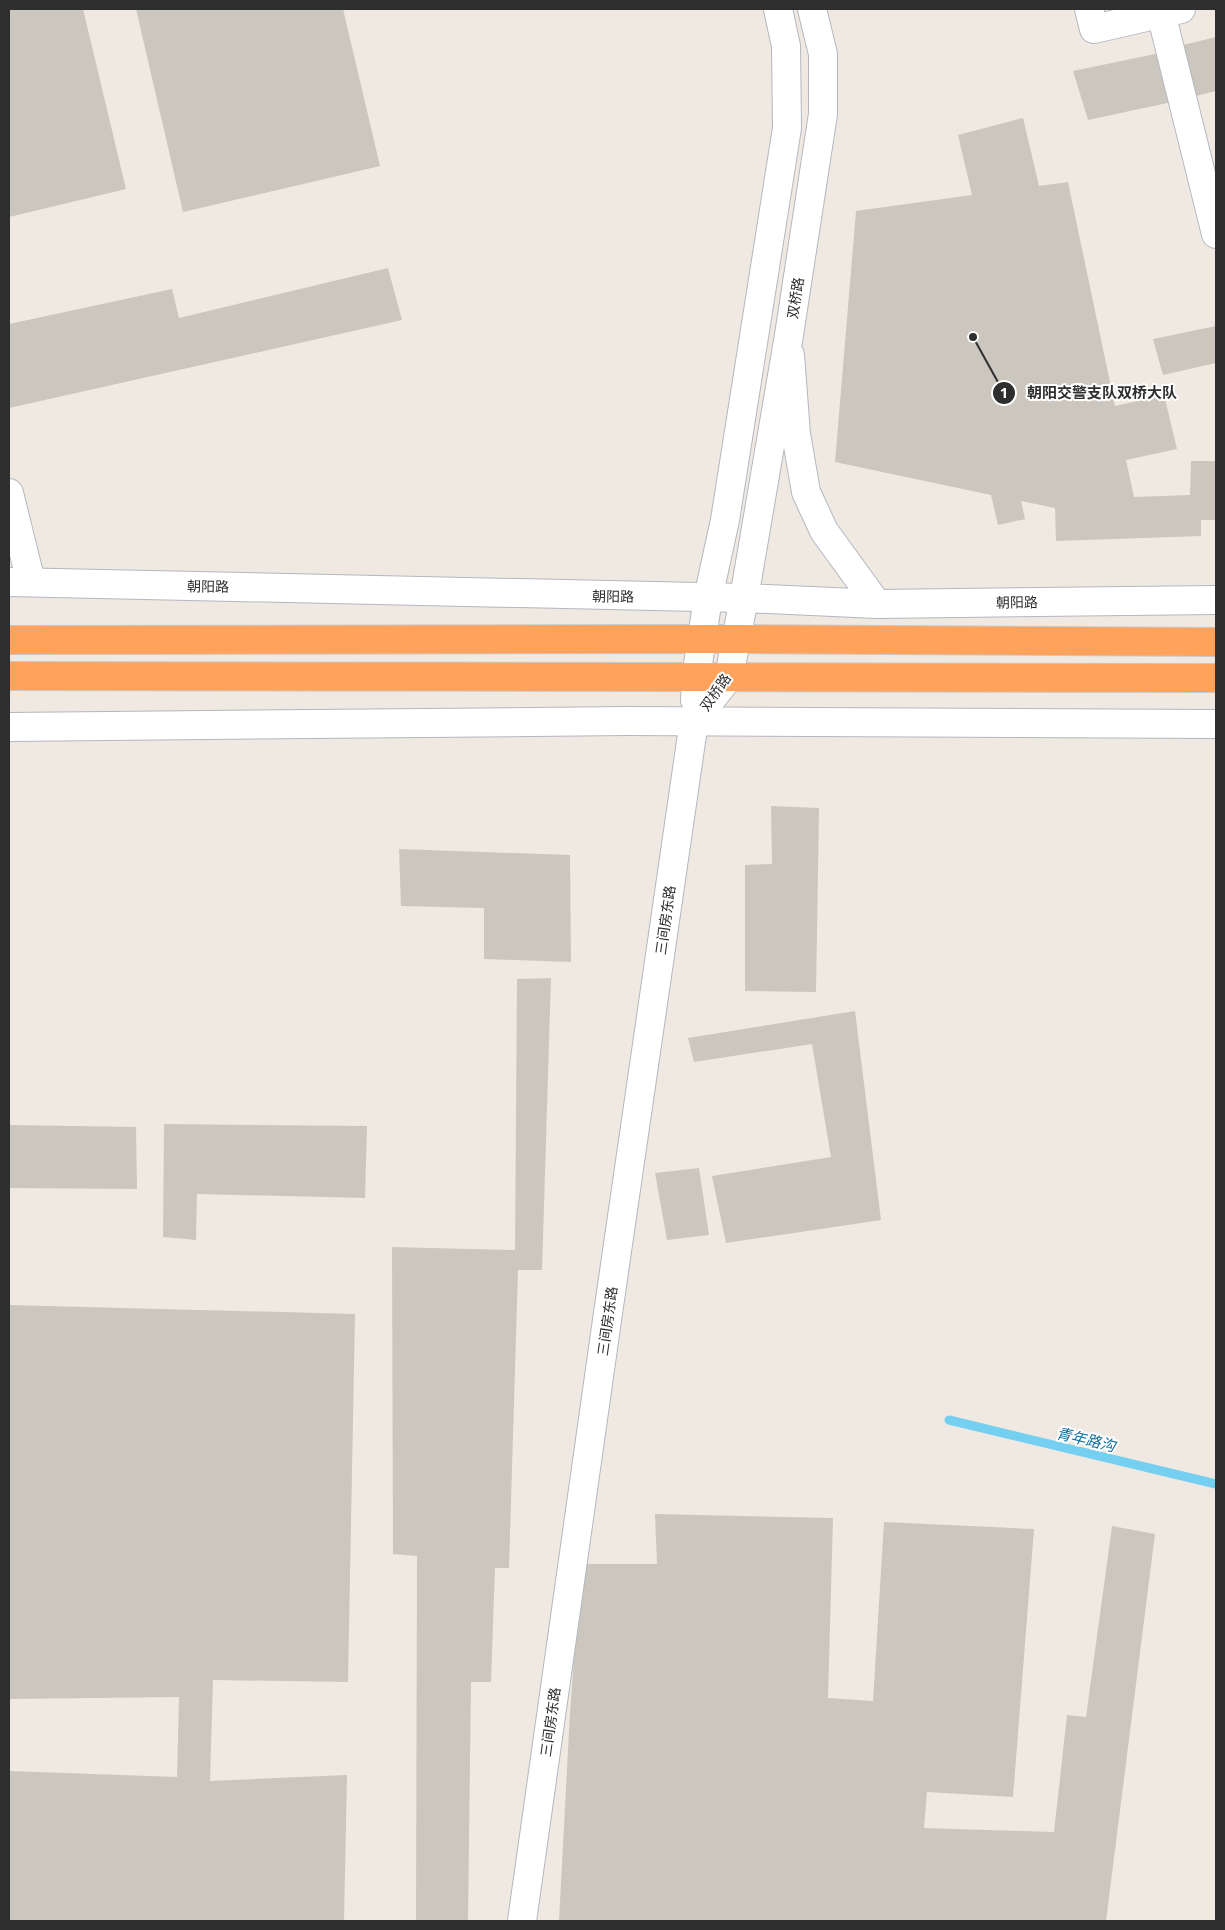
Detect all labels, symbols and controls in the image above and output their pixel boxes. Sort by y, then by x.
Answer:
street label: 双桥路 [782,276,808,320]
callout: 朝阳交警支队双桥大队 [992,378,1187,408]
text: 1 [1000,382,1008,402]
text: 朝阳交警支队双桥大队 [1027,382,1177,402]
street label: 朝阳路 [187,576,229,596]
street label: 朝阳路 [592,586,634,606]
street label: 朝阳路 [996,592,1038,612]
street label: 双桥路 [695,669,735,715]
street label: 三间房东路 [651,884,679,956]
street label: 三间房东路 [593,1285,621,1357]
water label: 青年路沟 [1055,1423,1119,1456]
street label: 三间房东路 [536,1686,564,1758]

